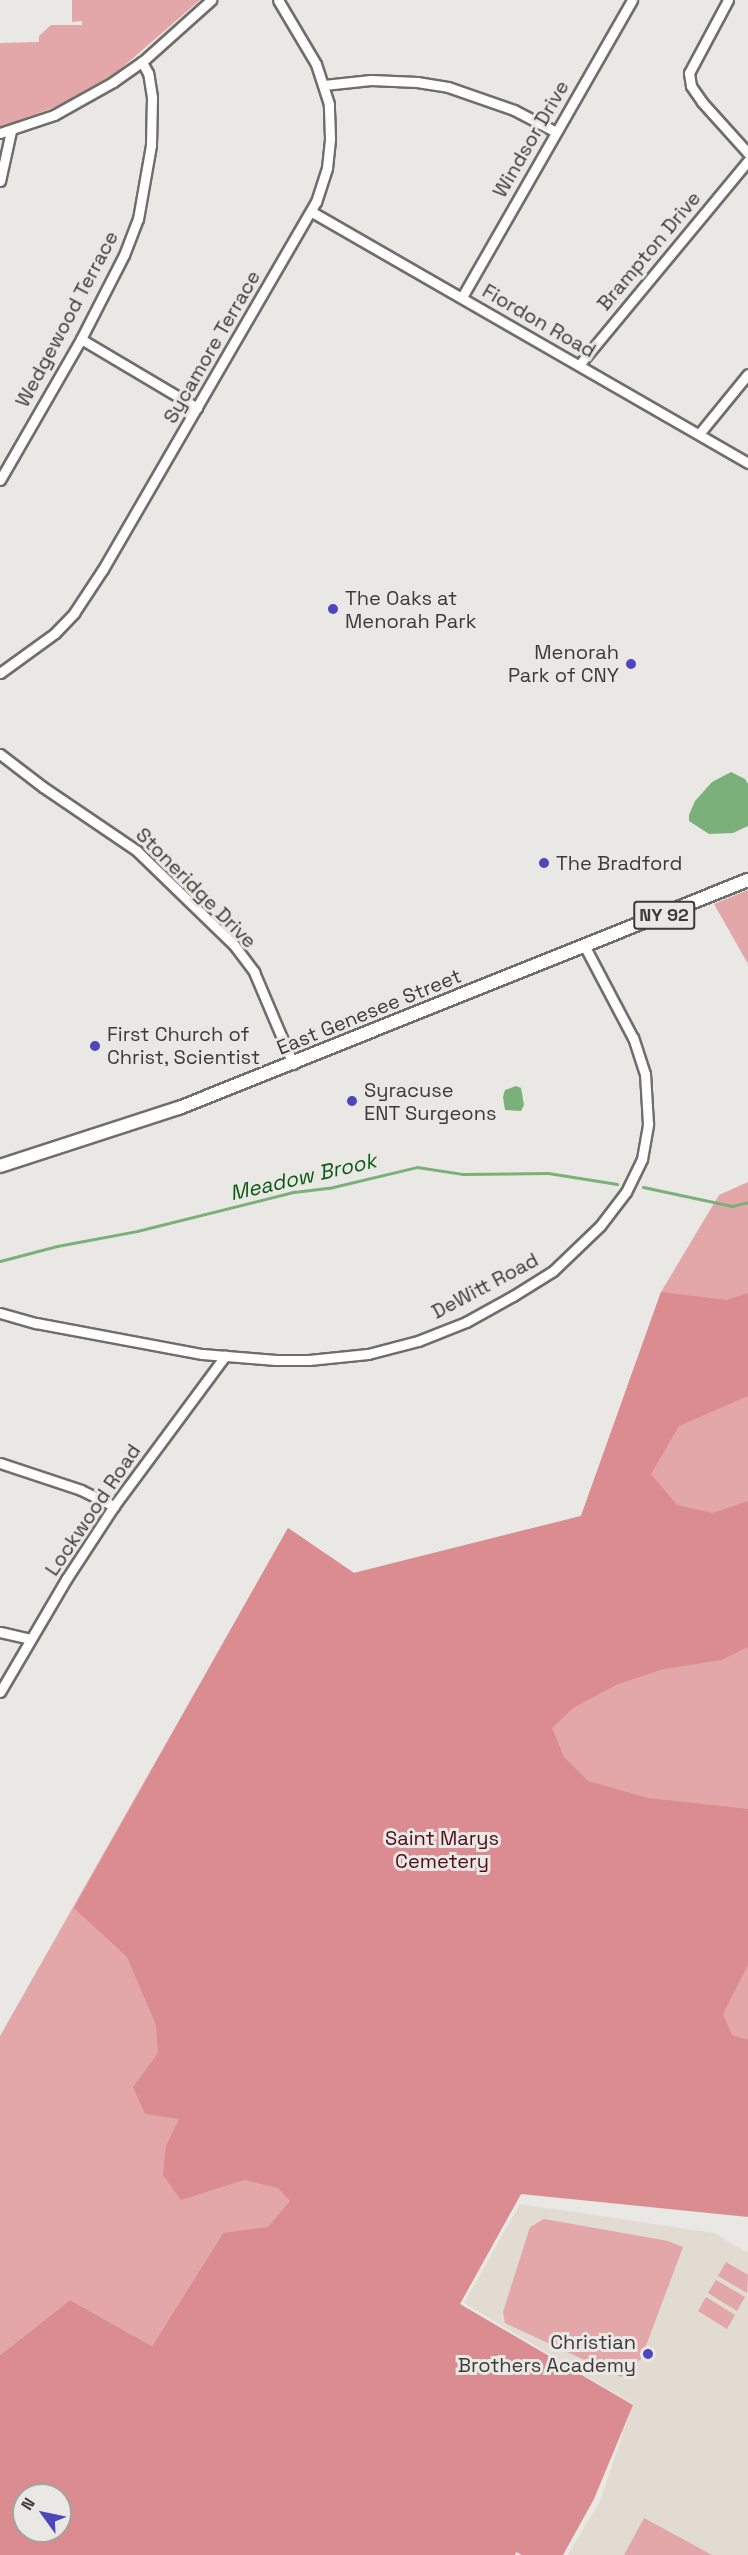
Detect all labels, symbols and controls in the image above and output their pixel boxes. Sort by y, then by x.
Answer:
street label: Windsor Drive [488,76,574,202]
street label: Brampton Drive [592,187,706,315]
street label: Wedgewood Terrace [10,227,124,411]
street label: Sycamore Terrace [158,266,266,428]
street label: Fiordon Road [478,279,600,363]
place label: The Oaks at Menorah Park [345,586,476,633]
marker: The Oaks at Menorah Park [326,602,340,616]
place label: Menorah Park of CNY [508,640,619,687]
marker: Menorah Park of CNY [624,657,638,671]
street label: Stoneridge Drive [131,823,261,953]
place label: The Bradford [556,851,682,875]
marker: The Bradford [537,856,551,870]
road number: NY 92 [632,900,696,930]
street label: East Genesee Street [273,964,465,1060]
place label: First Church of Christ, Scientist [107,1022,261,1069]
marker: First Church of Christ, Scientist [88,1039,102,1053]
place label: Syracuse ENT Surgeons [364,1078,497,1125]
marker: Syracuse ENT Surgeons [345,1094,359,1108]
water label: Meadow Brook [227,1148,379,1206]
street label: DeWitt Road [428,1248,542,1324]
street label: Lockwood Road [40,1440,146,1580]
park label: Saint Marys Cemetery [385,1826,499,1873]
place label: Christian Brothers Academy [458,2330,636,2377]
marker: Christian Brothers Academy [641,2347,655,2361]
north arrow [12,2483,72,2543]
text: N [16,2494,40,2514]

